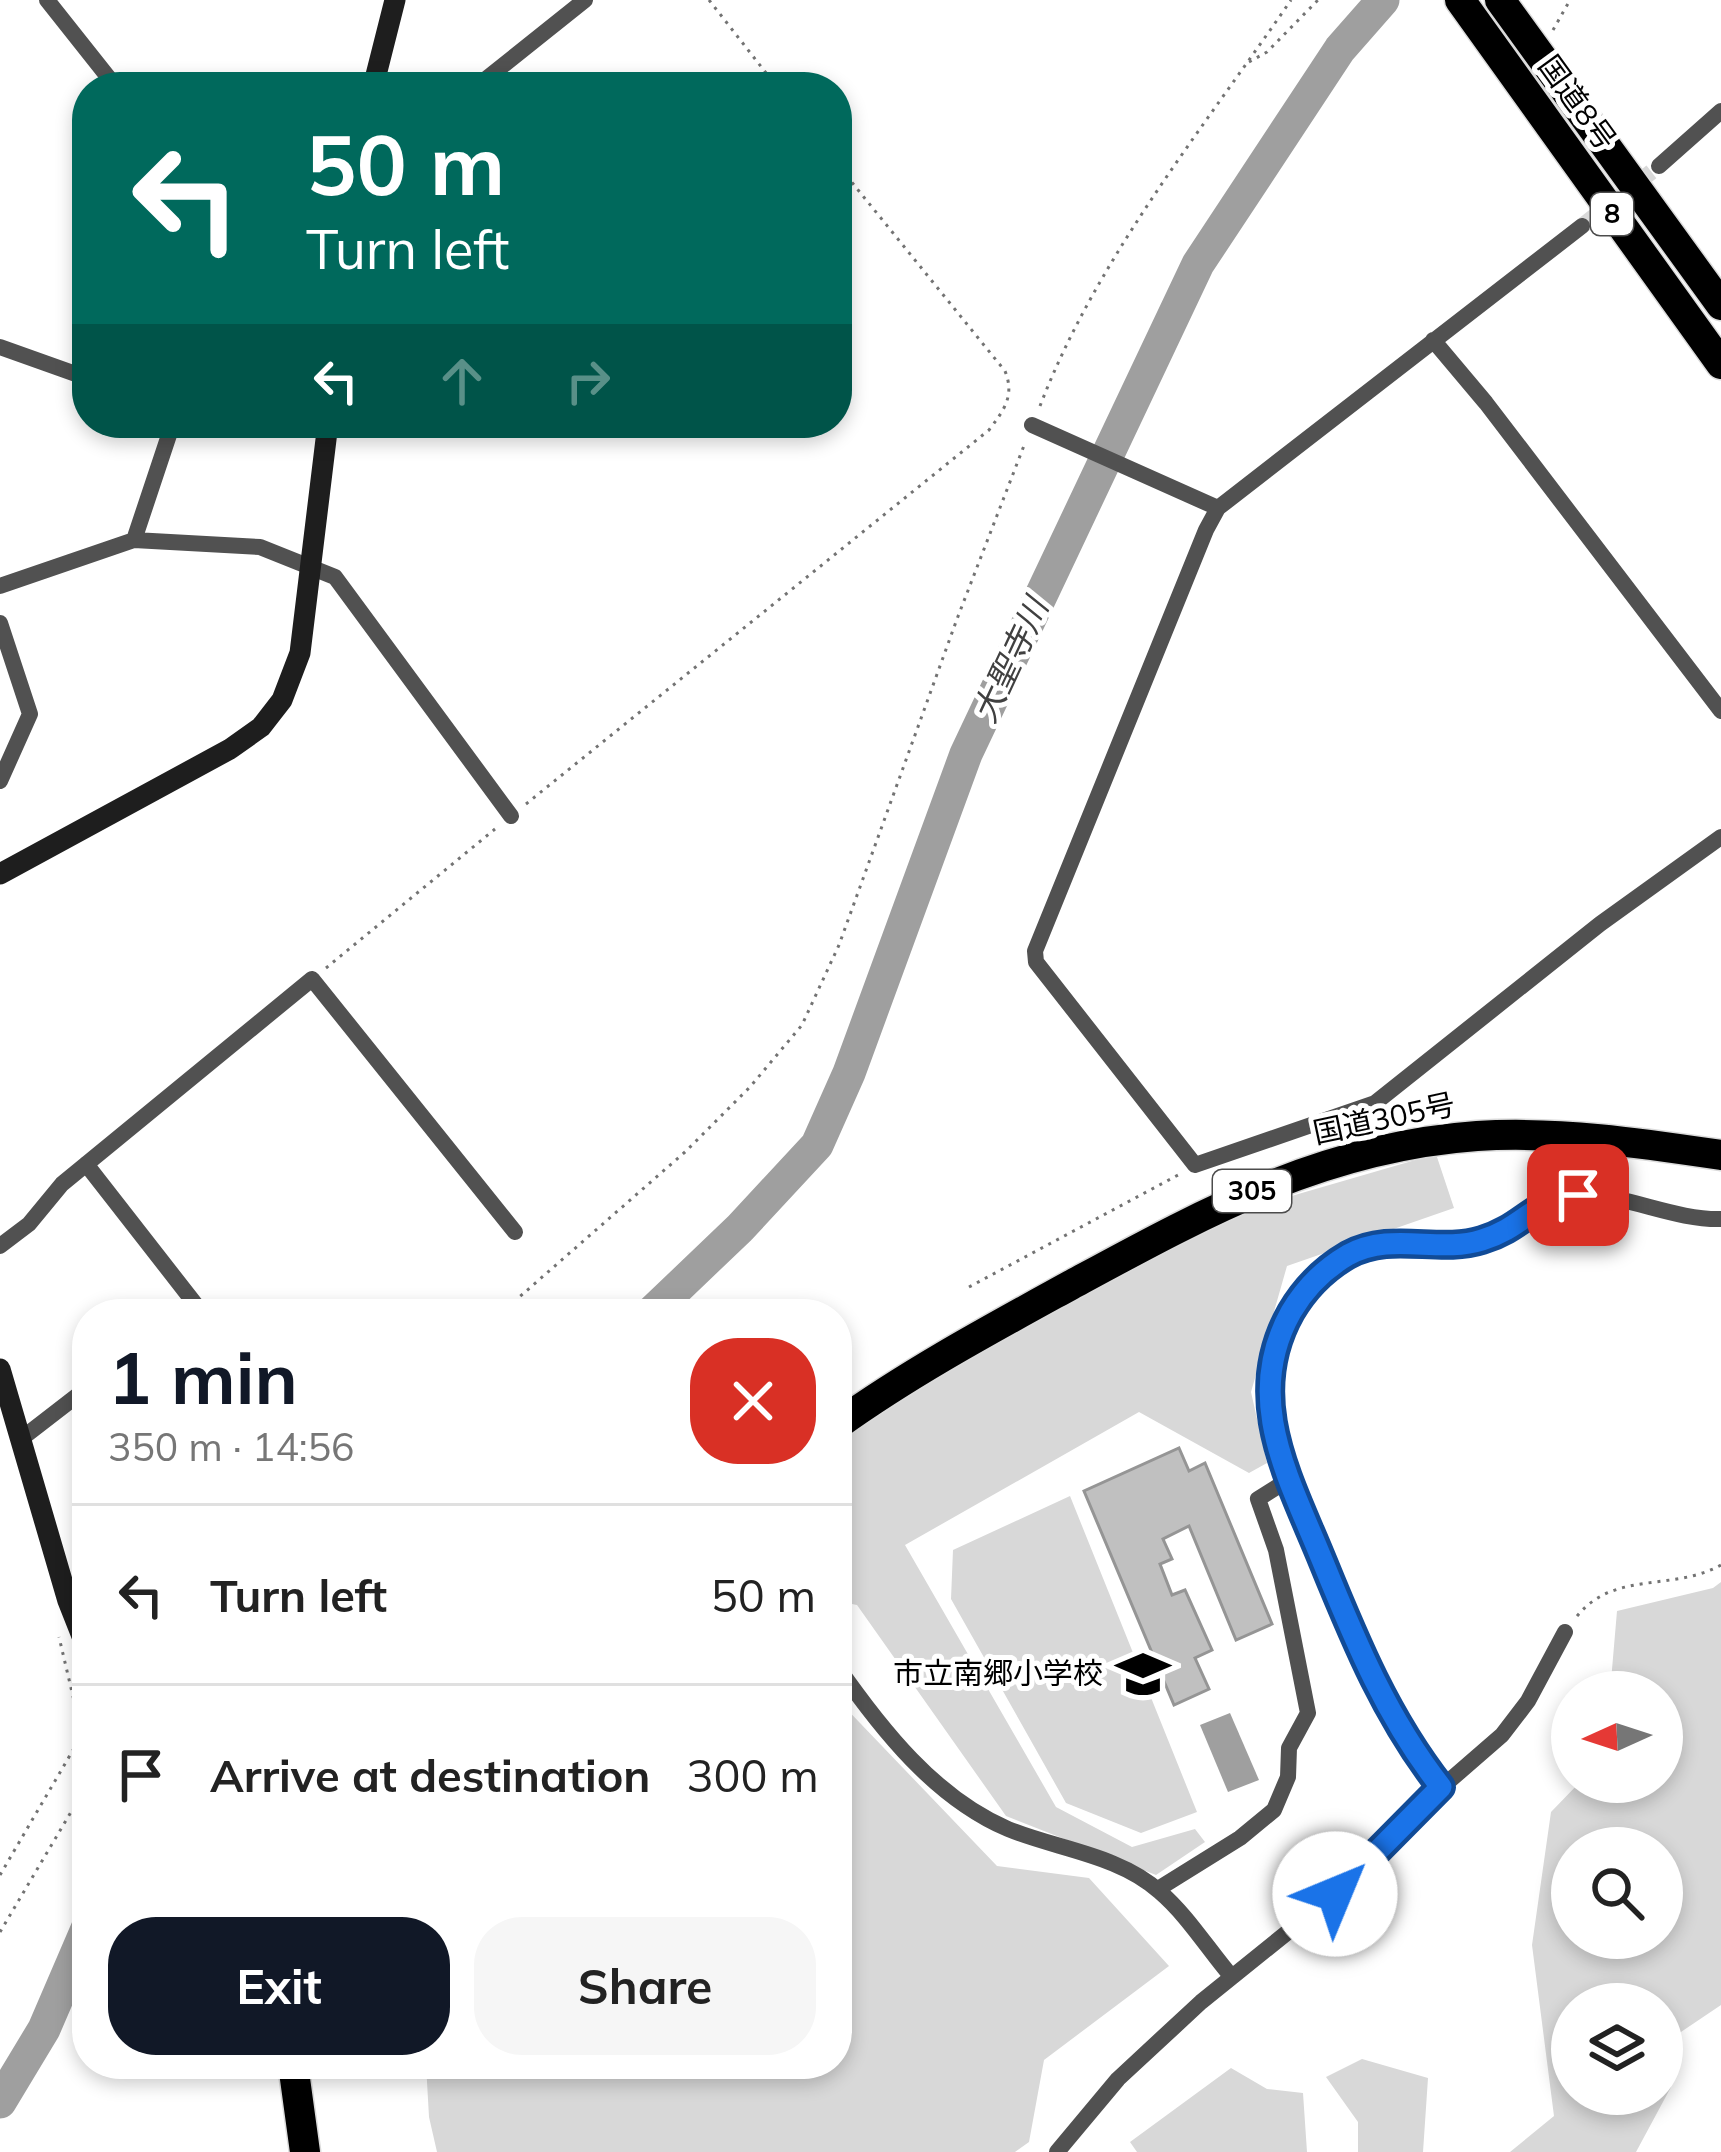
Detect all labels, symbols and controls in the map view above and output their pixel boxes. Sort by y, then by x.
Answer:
street label: 国道8号 [1531,48,1625,157]
text: 50 m [306,111,505,216]
icon: left [108,120,264,276]
road number: 8 [1591,193,1633,235]
text: Turn left [306,215,509,283]
icon: left [303,348,369,414]
icon: ahead [429,348,495,414]
icon: right [555,348,621,414]
water label: 大聖寺川 [963,589,1057,728]
street label: 国道305号 [1309,1084,1458,1152]
pin [1527,1144,1629,1246]
icon: arrive [1545,1162,1611,1228]
road number: 305 [1213,1170,1291,1212]
text: 1 min [108,1332,298,1422]
button: close [690,1338,816,1464]
text: 350 m · 14:56 [108,1422,354,1471]
icon: left [108,1562,174,1628]
text: Turn left [210,1567,387,1623]
text: 50 m [711,1567,816,1623]
school or university icon: 市立南郷小学校 [1114,1645,1172,1703]
place label: 市立南郷小学校 [893,1654,1103,1692]
north arrow [1551,1671,1683,1803]
map controls [1551,1671,1683,2115]
icon: arrive [108,1742,174,1808]
text: Arrive at destination [210,1747,650,1803]
text: 300 m [686,1747,819,1803]
button: search [1551,1827,1683,1959]
position arrow [1272,1831,1398,1957]
button: Exit [108,1917,450,2055]
button: Share [474,1917,816,2055]
button: layers [1551,1983,1683,2115]

